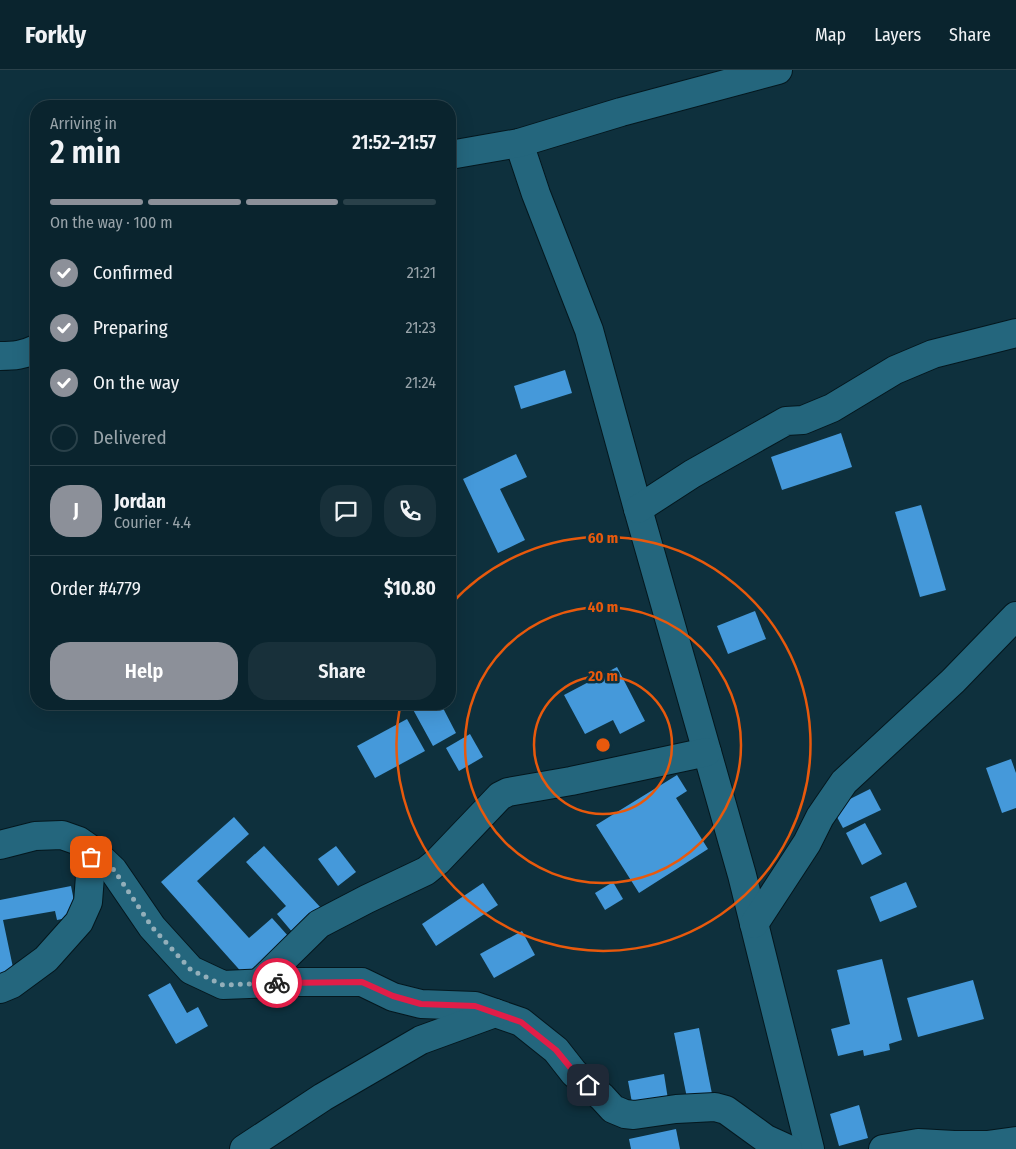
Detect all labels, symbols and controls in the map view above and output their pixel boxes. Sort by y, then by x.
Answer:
text: Forkly [25,21,86,49]
text: Map [815,24,846,46]
text: Layers [874,24,921,46]
text: Share [949,24,991,46]
text: Arriving in [50,114,117,133]
text: 21:52–21:57 [352,131,436,154]
text: 2 min [50,133,121,171]
text: On the way · 100 m [50,213,172,232]
icon: check [50,259,78,287]
text: Confirmed [93,261,173,284]
text: 21:21 [407,263,436,282]
icon: check [50,314,78,342]
text: Preparing [93,316,168,339]
text: 21:23 [405,318,436,337]
icon: check [50,369,78,397]
text: On the way [93,371,179,394]
text: 21:24 [405,373,436,392]
text: Delivered [93,426,167,449]
button: chat [320,485,372,537]
button: phone [384,485,436,537]
text: Jordan [114,490,166,513]
text: J [73,499,79,522]
text: Courier · 4.4 [114,513,191,532]
text: 60 m [588,529,618,547]
text: Order #4779 [50,577,141,600]
text: $10.80 [384,577,436,600]
text: 40 m [588,598,618,616]
button: Help [50,642,238,700]
button: Share [248,642,436,700]
text: 20 m [587,667,618,685]
centre of rings [594,736,612,754]
pin [70,836,112,878]
icon: bag [77,843,105,871]
courier [252,958,302,1008]
icon: bike [263,969,291,997]
pin [567,1064,609,1106]
icon: home [574,1071,602,1099]

